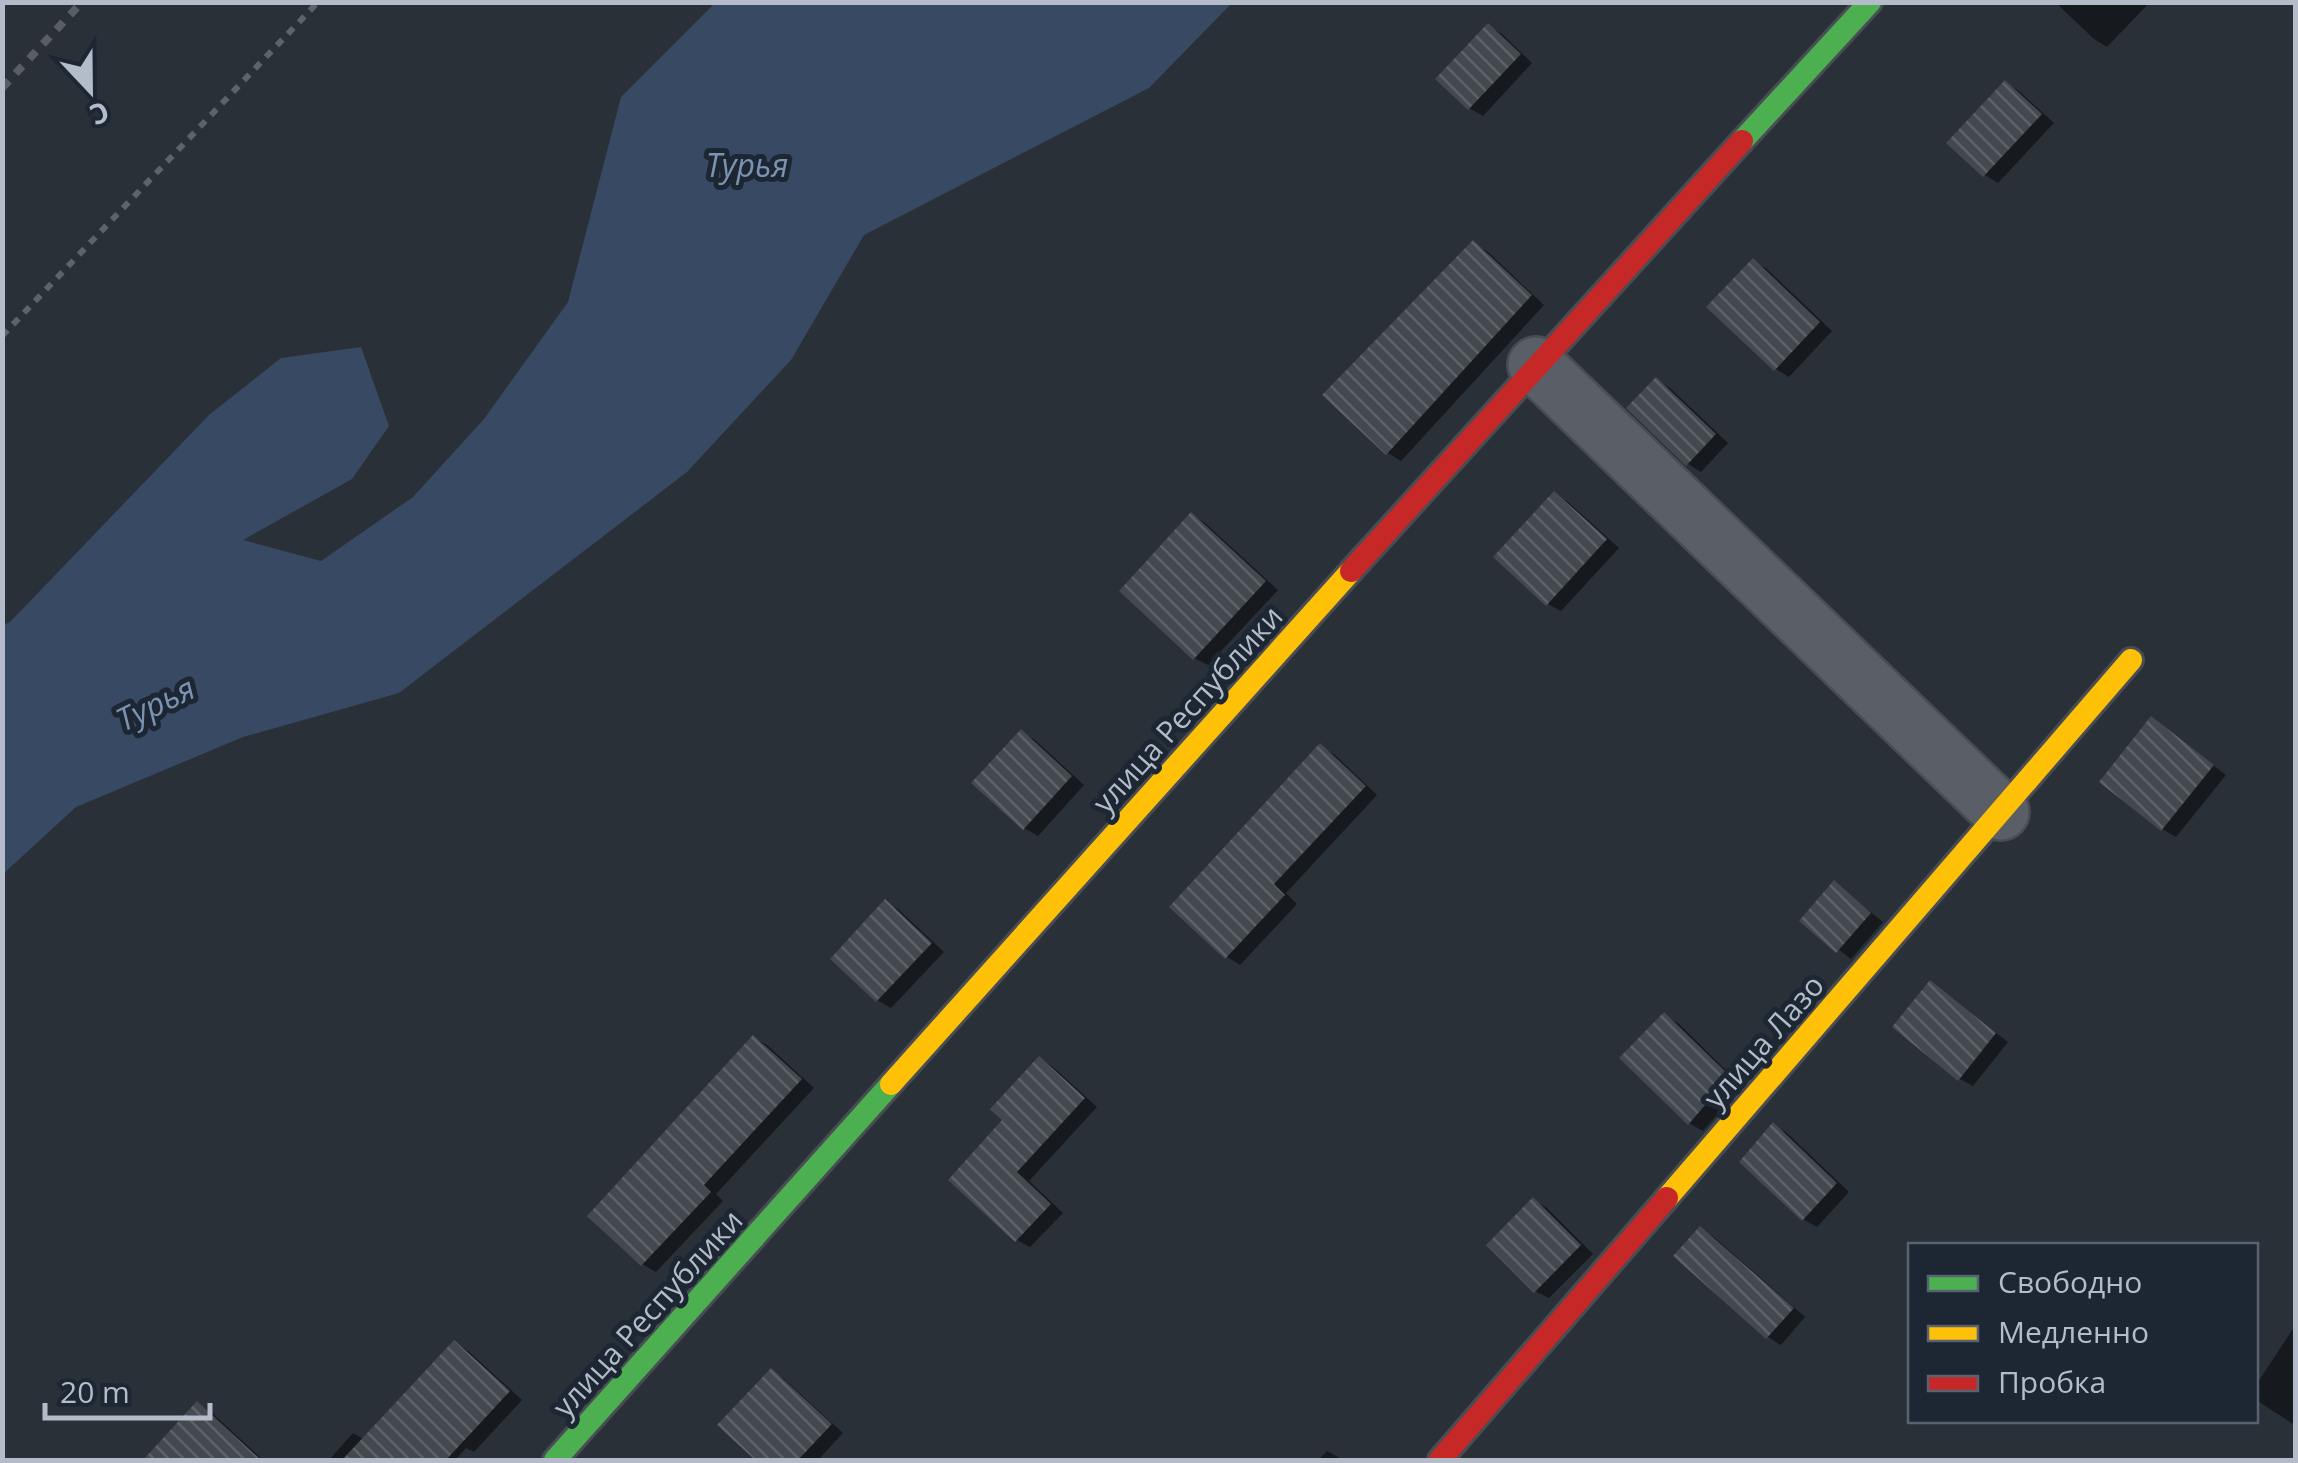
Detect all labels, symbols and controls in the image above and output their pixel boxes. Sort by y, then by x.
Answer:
north arrow [40,40,140,140]
text: С [84,93,115,135]
water label: Турья [706,143,788,186]
street label: улица Республики [1083,596,1291,822]
water label: Турья [108,666,202,740]
street label: улица Лазо [1693,965,1833,1117]
street label: улица Республики [543,1200,751,1426]
legend [1908,1243,2258,1423]
text: Свободно [1998,1261,2142,1302]
text: Медленно [1998,1311,2149,1352]
scale bar [45,1358,210,1420]
text: Пробка [1998,1361,2106,1402]
text: 20 m [60,1371,130,1412]

